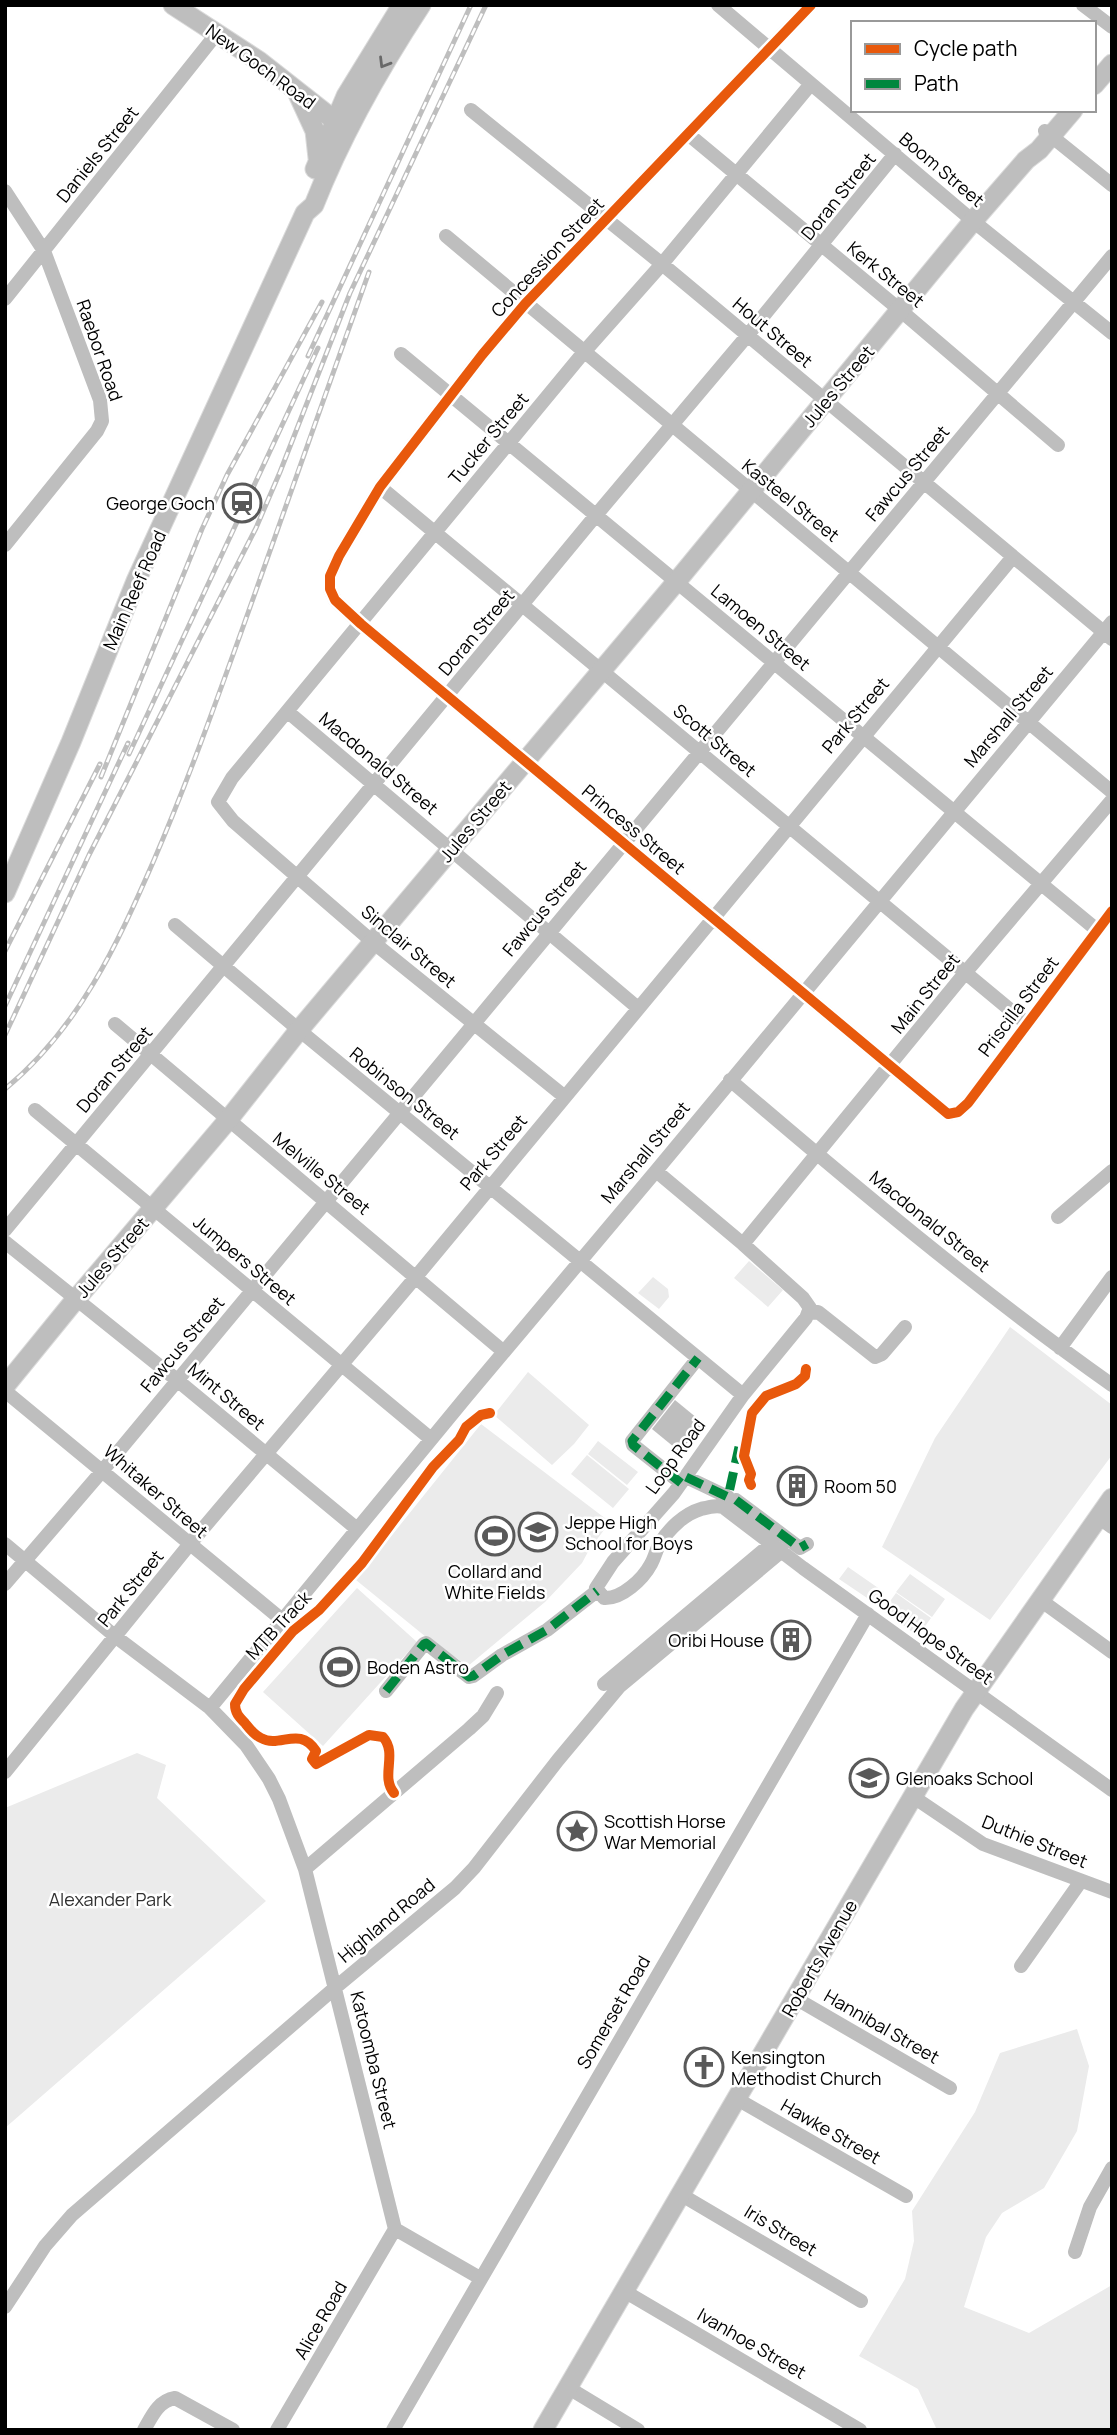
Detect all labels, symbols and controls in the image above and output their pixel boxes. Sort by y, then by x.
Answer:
street label: New Goch Road [201,18,321,114]
legend [851,21,1096,112]
text: Cycle path [914,34,1017,62]
one-way arrow [380,56,393,69]
text: Path [914,69,959,97]
street label: Daniels Street [51,101,143,207]
street label: Boom Street [894,126,990,212]
street label: Doran Street [795,147,881,245]
street label: Concession Street [485,192,609,322]
street label: Kerk Street [843,236,929,312]
street label: Hout Street [728,292,818,372]
street label: Raebor Road [71,296,129,404]
street label: Jules Street [797,340,879,432]
street label: Tucker Street [443,387,533,489]
street label: Fawcus Street [860,420,954,526]
street label: Kasteel Street [737,453,845,547]
station icon: George Goch [221,482,263,524]
place label: George Goch [106,491,215,515]
street label: Main Reef Road [97,526,171,654]
street label: Lamoen Street [706,578,816,676]
street label: Doran Street [433,584,519,680]
street label: Marshall Street [958,660,1058,772]
street label: Park Street [816,672,894,758]
street label: Scott Street [668,698,762,782]
street label: Macdonald Street [315,706,443,820]
street label: Jules Street [434,775,516,867]
street label: Princess Street [577,779,691,879]
street label: Fawcus Street [497,855,591,961]
street label: Sinclair Street [356,899,462,993]
street label: Main Street [885,948,965,1038]
street label: Priscilla Street [972,951,1064,1061]
street label: Doran Street [71,1021,157,1117]
street label: Robinson Street [345,1041,465,1145]
street label: Marshall Street [595,1096,695,1208]
street label: Park Street [454,1109,532,1195]
street label: Melville Street [268,1126,376,1220]
street label: Macdonald Street [865,1165,995,1277]
street label: Jumpers Street [188,1210,302,1310]
street label: Jules Street [70,1212,154,1302]
street label: Fawcus Street [135,1291,229,1397]
street label: Mint Street [183,1357,271,1435]
street label: Loop Road [640,1414,710,1498]
street label: Whitaker Street [99,1439,213,1543]
building icon: Room 50 [776,1465,818,1507]
place label: Room 50 [824,1474,897,1498]
place label: Jeppe High School for Boys [565,1510,693,1555]
school or university icon: Jeppe High School for Boys [517,1511,559,1553]
sports icon: Collard and White Fields [474,1515,516,1557]
street label: Park Street [92,1545,168,1631]
place label: Collard and White Fields [445,1559,545,1604]
street label: Good Hope Street [864,1583,998,1689]
street label: MTB Track [240,1585,317,1664]
building icon: Oribi House [770,1619,812,1661]
place label: Oribi House [668,1628,764,1652]
sports icon: Boden Astro [319,1646,361,1688]
place label: Boden Astro [367,1655,469,1679]
school or university icon: Glenoaks School [848,1757,890,1799]
place label: Glenoaks School [896,1766,1033,1790]
place label: Scottish Horse War Memorial [604,1809,726,1854]
street label: Duthie Street [979,1809,1091,1873]
place icon: Scottish Horse War Memorial [556,1810,598,1852]
street label: Highland Road [332,1872,440,1968]
park label: Alexander Park [49,1887,172,1911]
street label: Roberts Avenue [776,1895,862,2021]
street label: Somerset Road [571,1951,655,2073]
street label: Hannibal Street [820,1983,944,2069]
street label: Katoomba Street [345,1989,403,2131]
place label: Kensington Methodist Church [731,2045,882,2090]
church icon: Kensington Methodist Church [683,2046,725,2088]
street label: Hawke Street [777,2093,885,2169]
street label: Iris Street [740,2199,822,2261]
street label: Alice Road [288,2277,352,2363]
street label: Ivanhoe Street [693,2302,811,2384]

